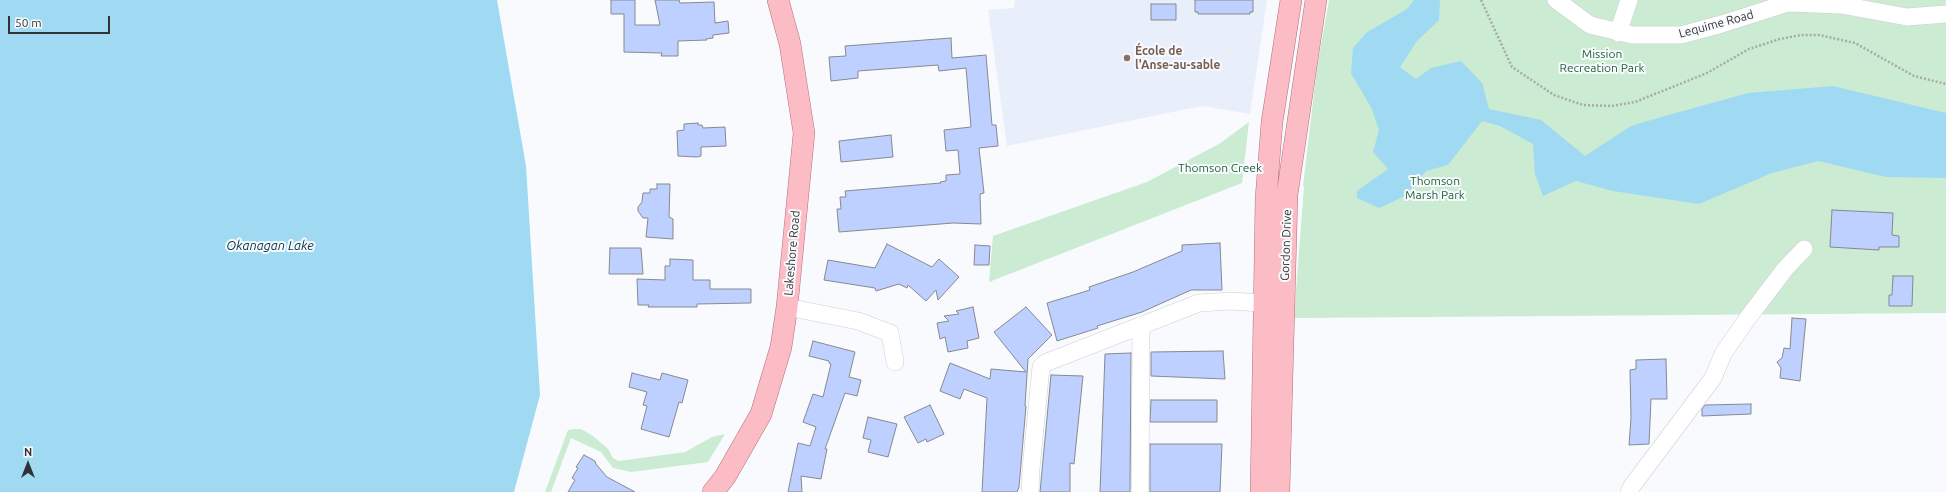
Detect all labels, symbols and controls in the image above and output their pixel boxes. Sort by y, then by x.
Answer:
street label: Lequime Road [1677,7,1755,41]
scale bar [10,8,112,34]
text: 50 m [15,16,42,29]
place label: École de l'Anse-au-sable [1135,44,1220,72]
park label: Mission Recreation Park [1559,47,1645,75]
marker: École de l'Anse-au-sable [1122,53,1132,63]
park label: Thomson Creek [1178,161,1262,175]
park label: Thomson Marsh Park [1405,174,1465,202]
street label: Gordon Drive [1278,209,1294,281]
street label: Lakeshore Road [781,210,803,296]
water label: Okanagan Lake [226,238,314,254]
north arrow [8,444,48,484]
text: N [24,446,32,458]

